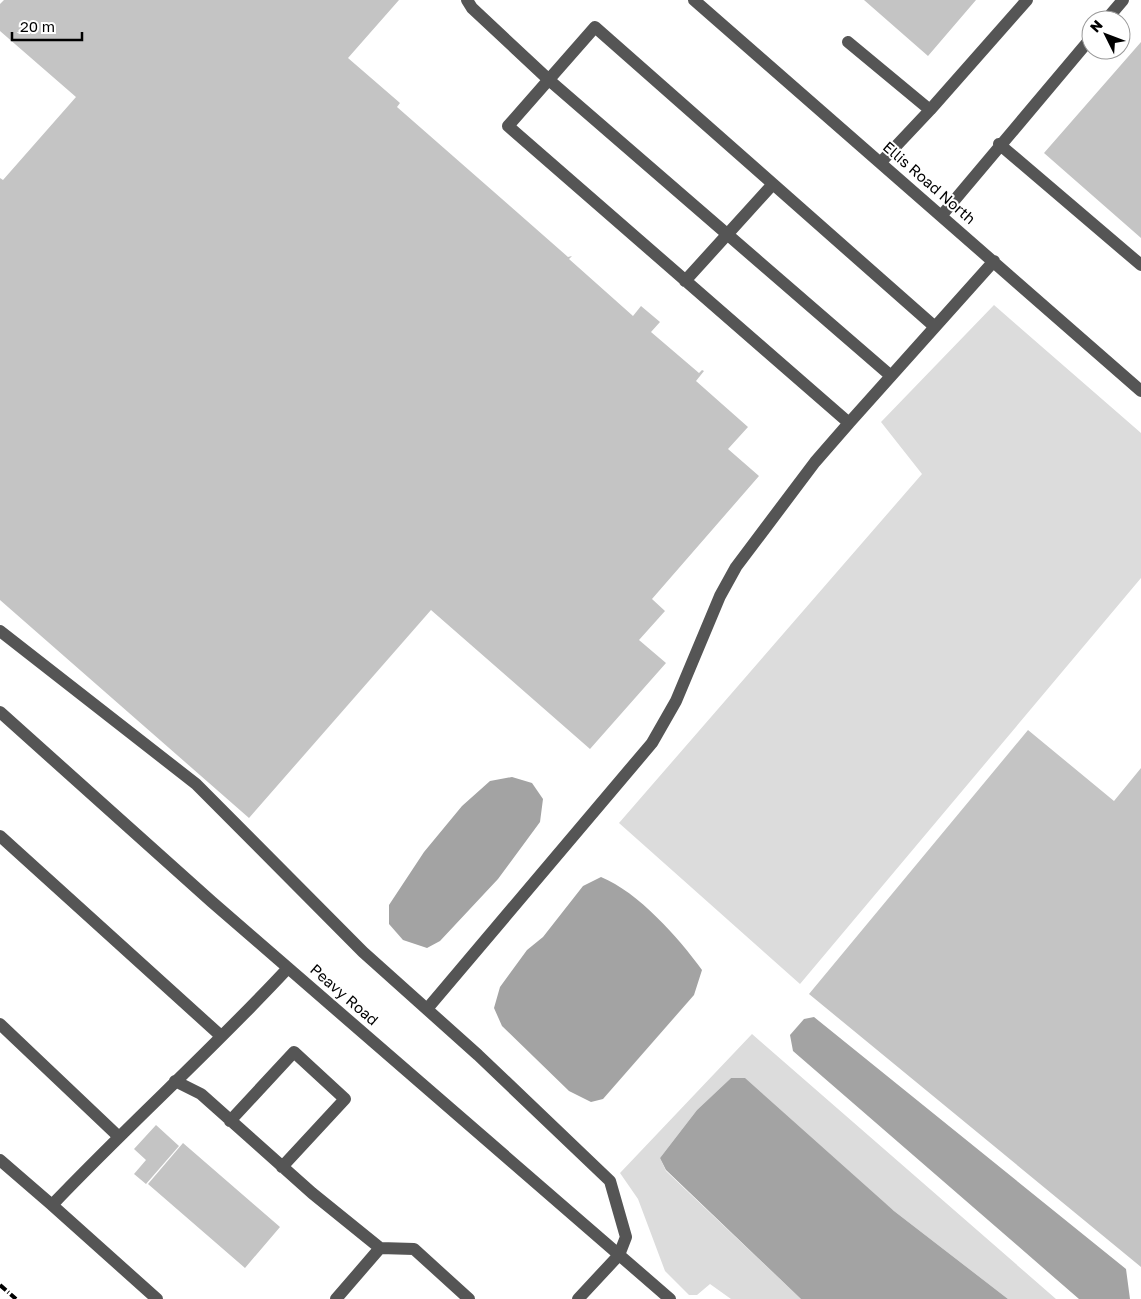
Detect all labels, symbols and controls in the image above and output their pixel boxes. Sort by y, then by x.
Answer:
scale bar [12,10,82,42]
north arrow [1081,10,1131,60]
text: N [1086,16,1106,36]
text: 20 m [20,17,55,35]
street label: Ellis Road North [880,137,980,227]
street label: Peavy Road [307,960,382,1029]

